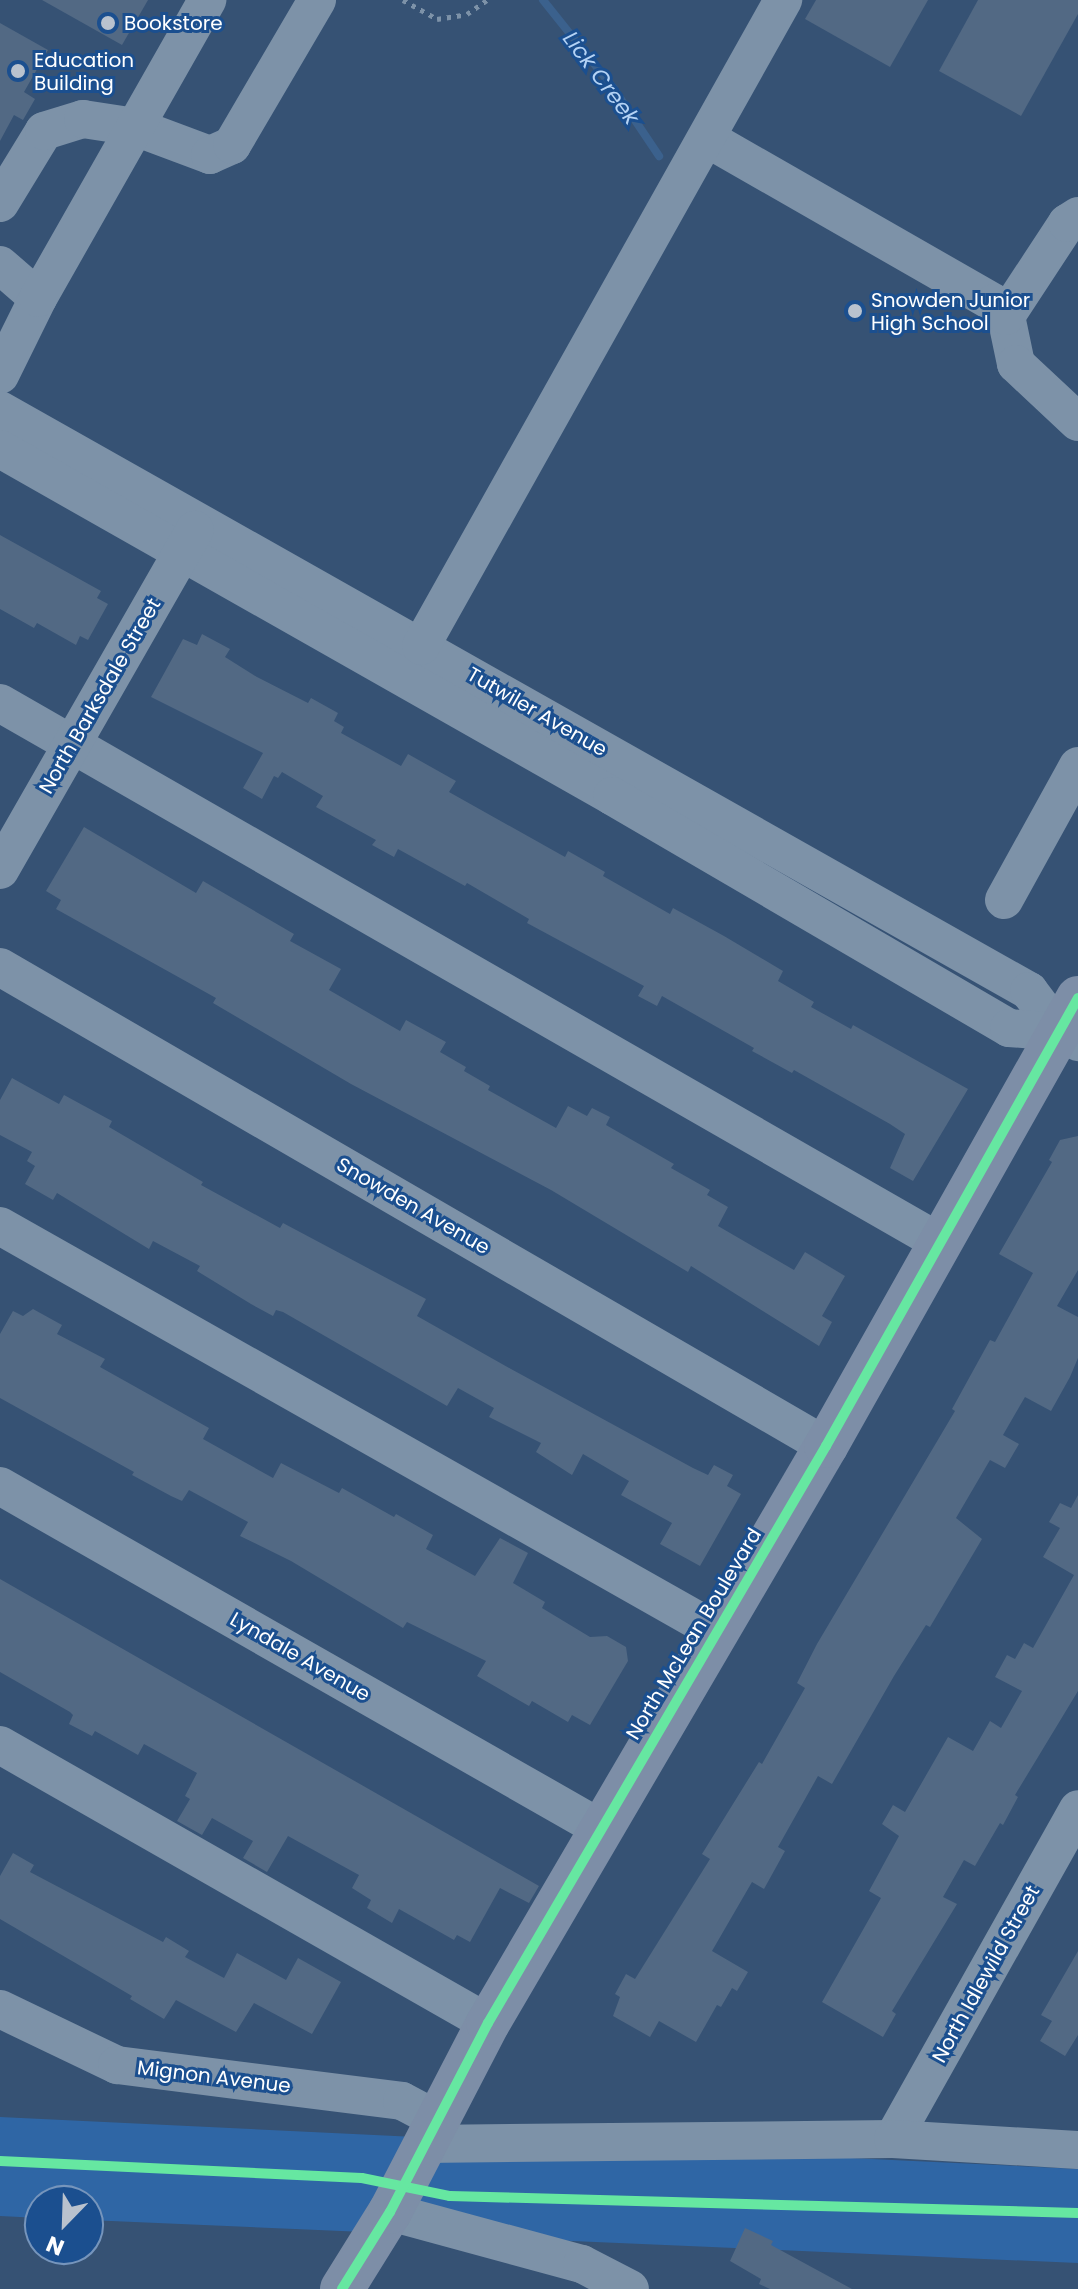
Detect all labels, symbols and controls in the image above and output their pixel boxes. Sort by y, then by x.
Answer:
place label: Bookstore [124,11,223,35]
marker: Bookstore [99,14,117,32]
water label: Lick Creek [557,26,645,130]
place label: Education Building [34,48,134,95]
marker: Education Building [9,62,27,80]
place label: Snowden Junior High School [871,288,1030,335]
marker: Snowden Junior High School [846,302,864,320]
street label: North Barksdale Street [34,594,166,798]
street label: Tutwiler Avenue [463,662,611,762]
street label: Snowden Avenue [332,1152,494,1260]
street label: North McLean Boulevard [621,1524,767,1744]
street label: Lyndale Avenue [226,1607,374,1707]
street label: North Idlewild Street [927,1881,1045,2067]
street label: Mignon Avenue [136,2056,292,2098]
north arrow [24,2185,104,2265]
text: N [42,2228,69,2263]

